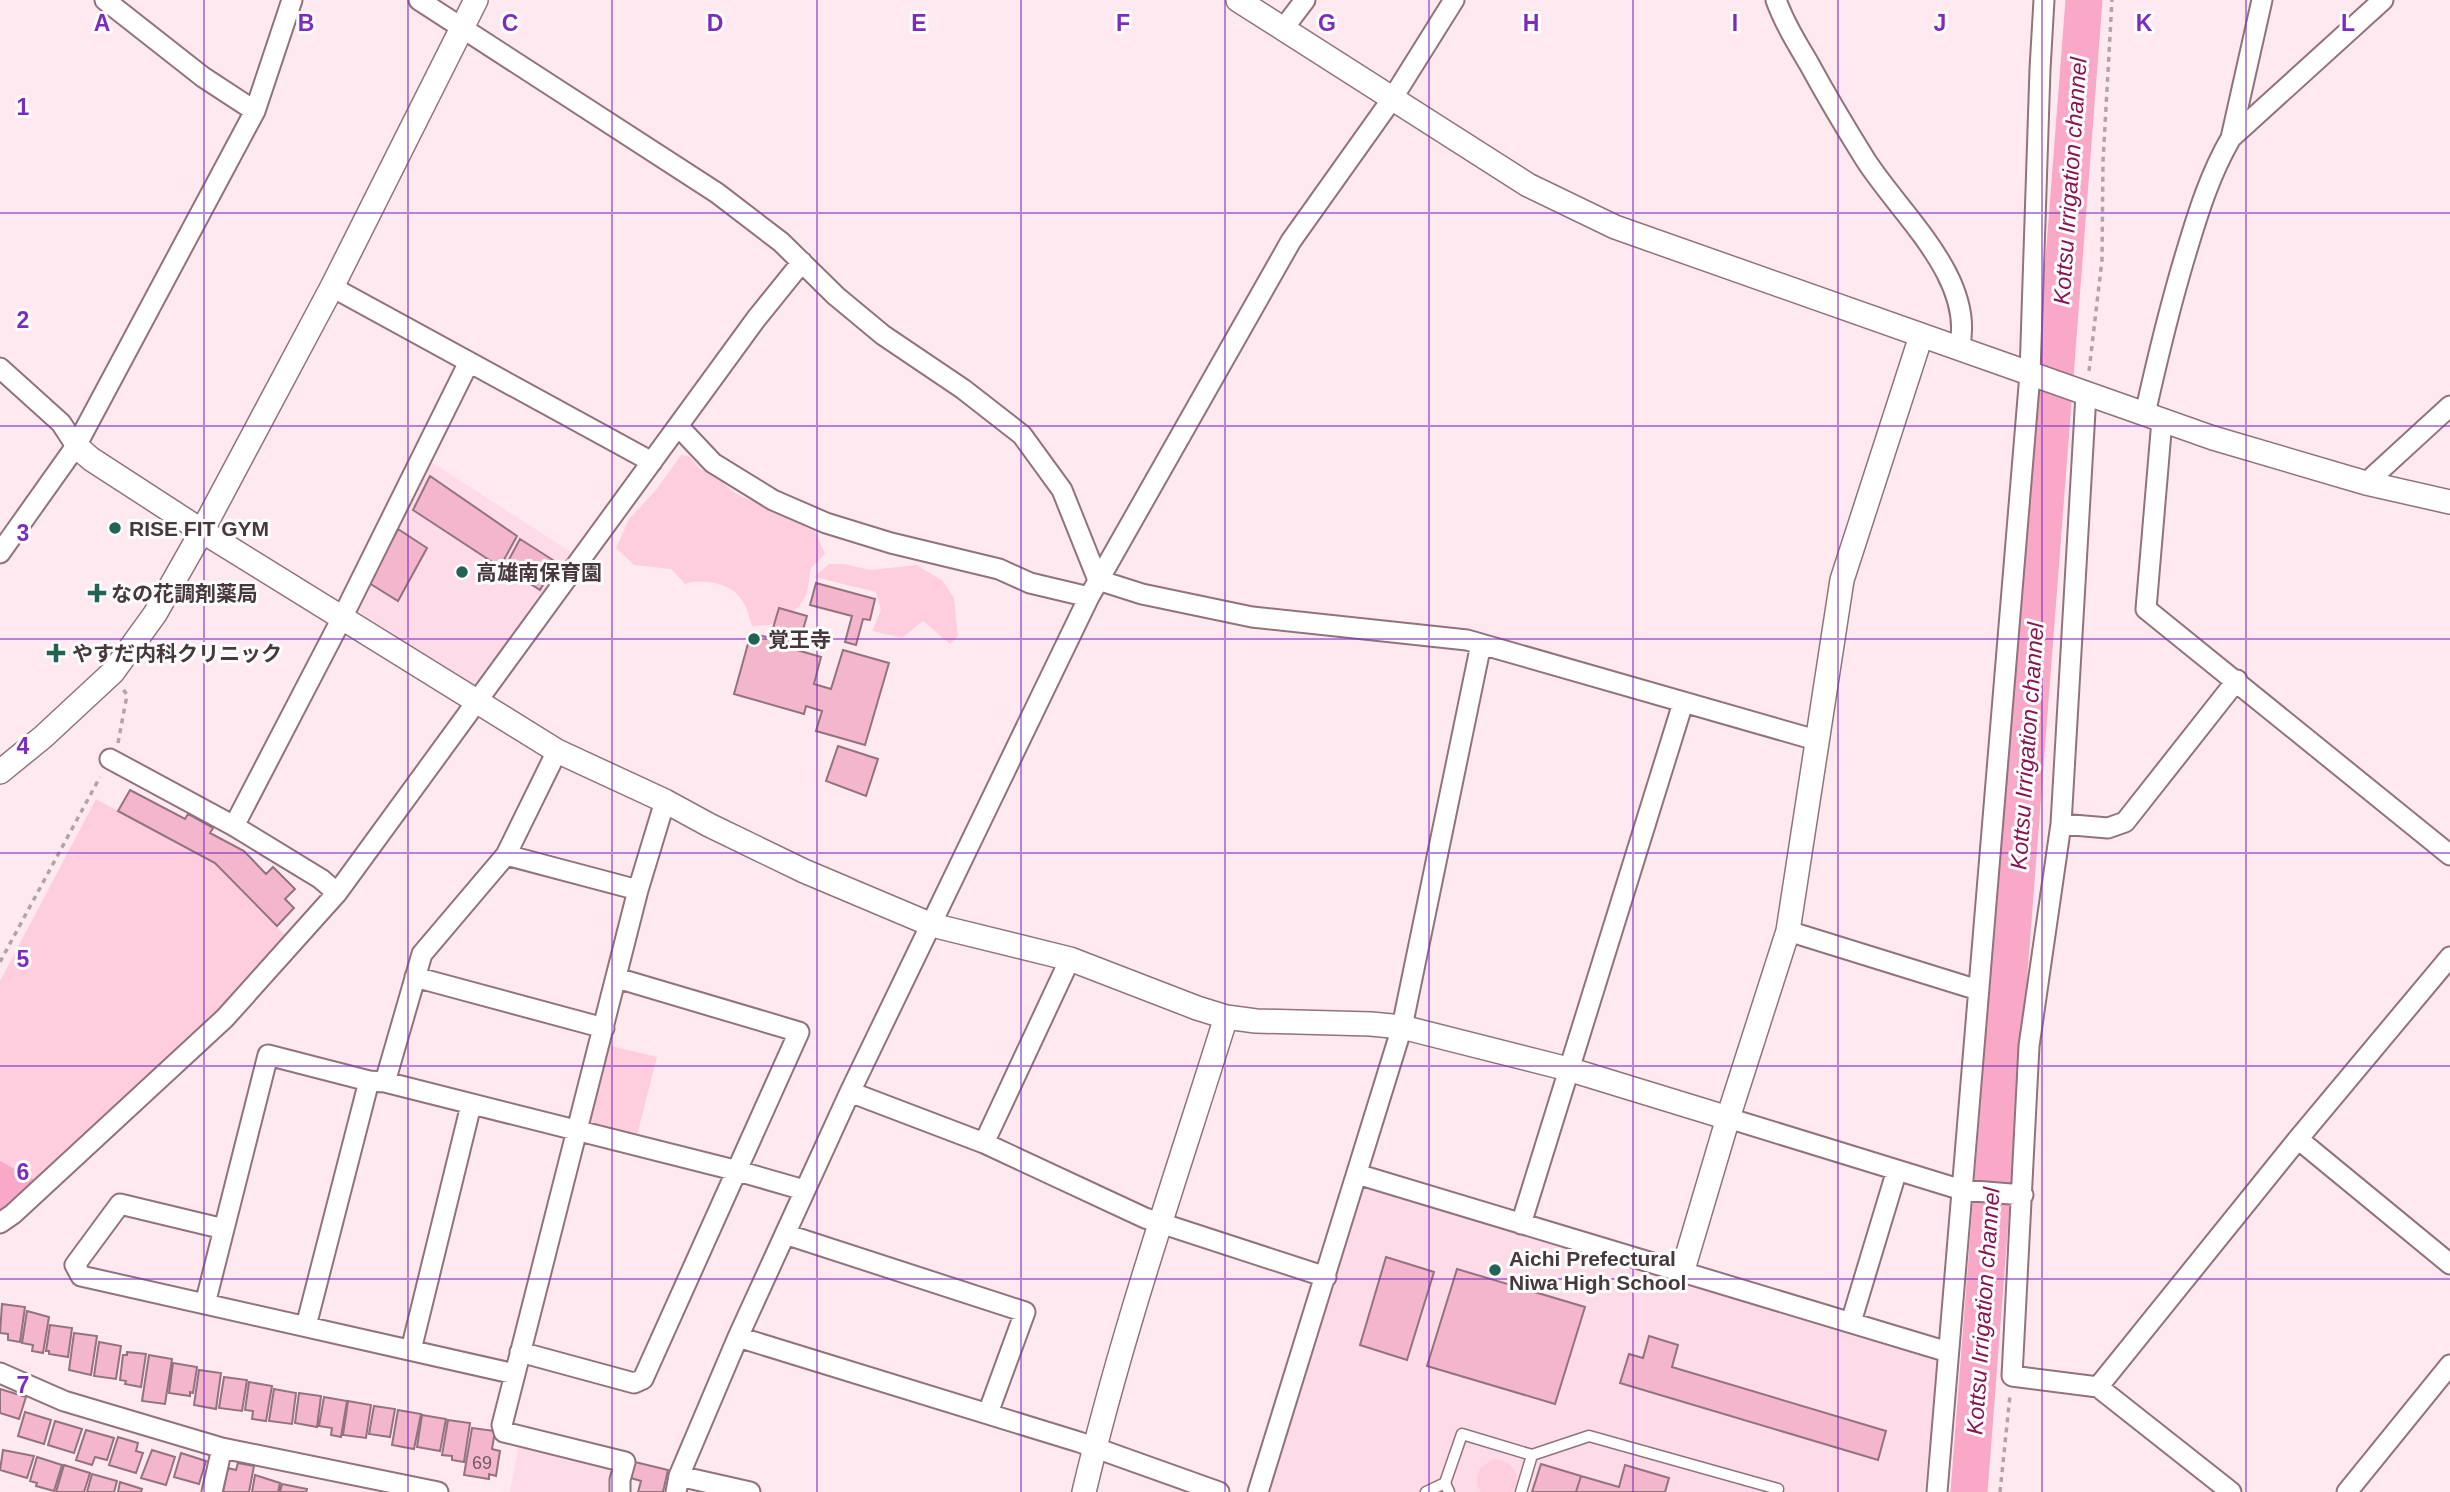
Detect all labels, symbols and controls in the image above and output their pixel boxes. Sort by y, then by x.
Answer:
text: A [94,10,110,36]
text: B [298,10,314,36]
text: C [502,10,518,36]
text: D [707,10,723,36]
text: E [911,10,927,36]
text: F [1116,10,1130,36]
text: G [1318,10,1336,36]
text: H [1523,10,1539,36]
text: I [1732,10,1738,36]
text: J [1934,10,1946,36]
text: K [2136,10,2153,36]
text: L [2341,10,2355,36]
water label: Kottsu Irrigation channel [2048,55,2092,306]
text: 1 [17,94,30,120]
text: 2 [17,307,29,333]
place label: RISE FIT GYM [129,517,269,540]
text: 3 [17,520,29,546]
marker: RISE FIT GYM [107,520,123,536]
place label: 高雄南保育園 [476,561,602,584]
marker: 高雄南保育園 [454,564,470,580]
place label: なの花調剤薬局 [111,582,258,605]
marker: なの花調剤薬局 [89,585,105,601]
water label: Kottsu Irrigation channel [2005,620,2049,871]
place label: 覚王寺 [768,628,831,651]
marker: 覚王寺 [746,631,762,647]
place label: やすだ内科クリニック [72,642,282,665]
marker: やすだ内科クリニック [46,643,66,663]
text: 4 [17,733,30,759]
text: 5 [17,946,30,972]
text: 6 [17,1159,29,1185]
water label: Kottsu Irrigation channel [1961,1185,2005,1436]
place label: Aichi Prefectural Niwa High School [1509,1247,1686,1294]
marker: Aichi Prefectural Niwa High School [1487,1262,1503,1278]
text: 7 [17,1372,29,1398]
house number: 69 [472,1453,492,1473]

